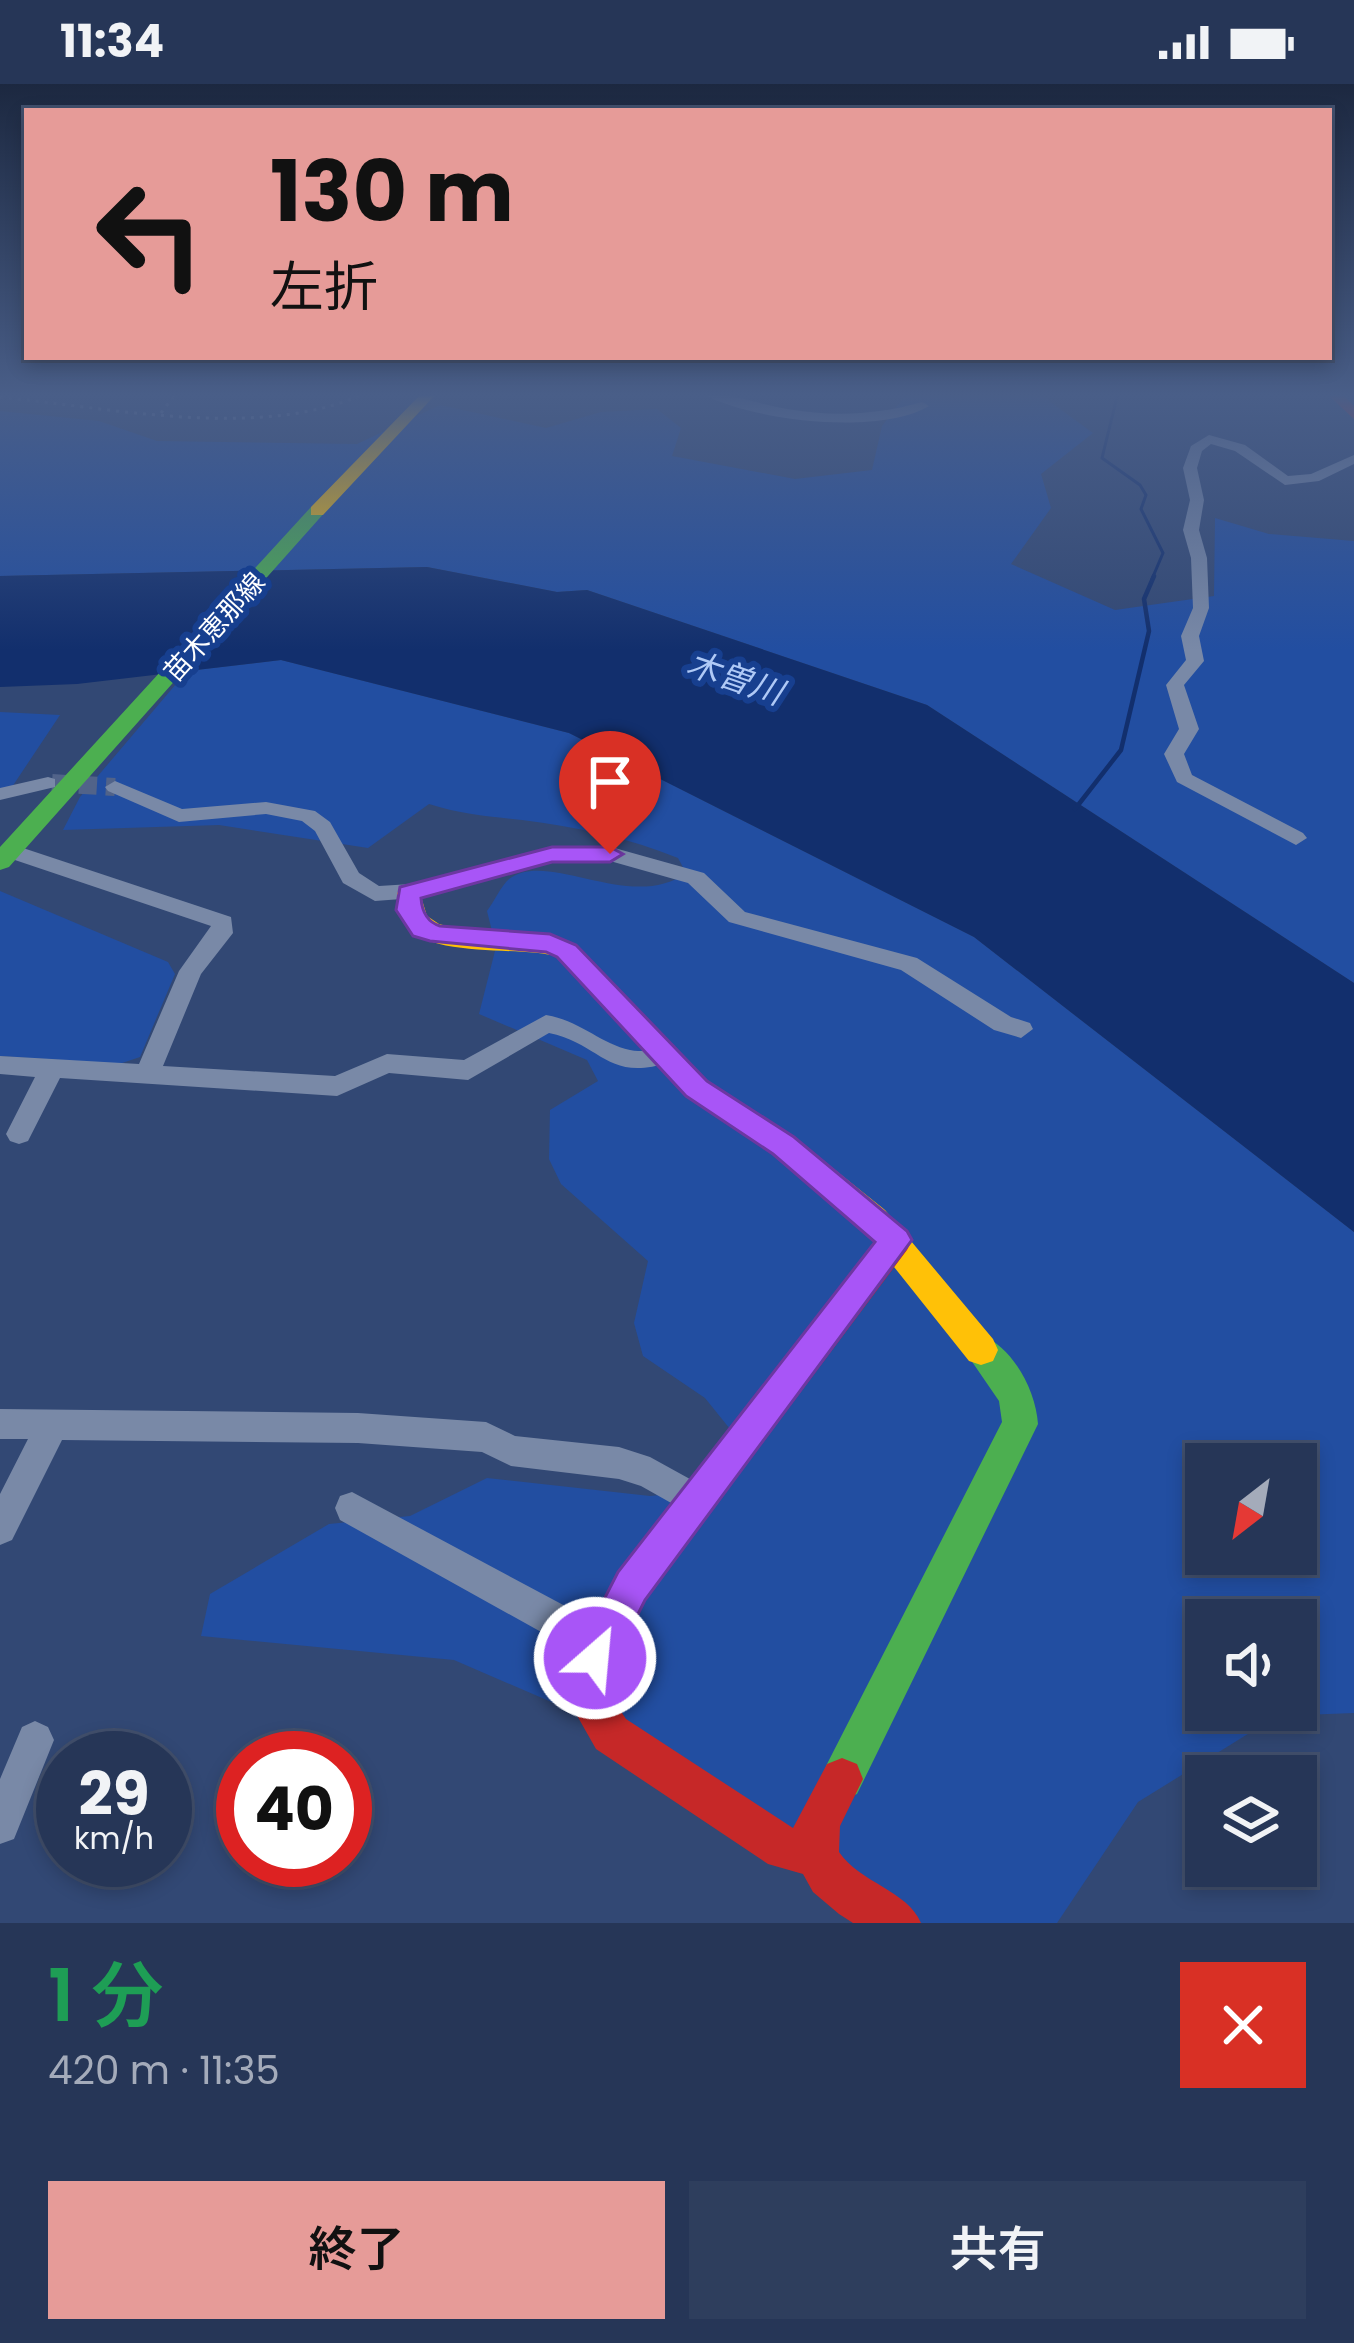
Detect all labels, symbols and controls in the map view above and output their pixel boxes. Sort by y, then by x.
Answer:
text: 11:34 [60,10,164,73]
text: 130 m [270,133,514,250]
icon: left [72,156,228,312]
text: 左折 [270,249,378,325]
street label: 苗木恵那線 [155,564,273,690]
water label: 木曽川 [681,640,792,717]
pin [559,731,661,854]
icon: arrive [577,749,643,815]
north arrow [1185,1443,1317,1575]
map controls [1185,1443,1317,1887]
position arrow [532,1595,658,1721]
button: sound [1185,1599,1317,1731]
speed limit sign: 40 [216,1731,372,1887]
text: 29 [78,1752,150,1836]
button: layers [1185,1755,1317,1887]
text: km/h [74,1817,154,1860]
text: 1 分 [48,1945,163,2046]
button: close [1180,1962,1306,2088]
text: 420 m · 11:35 [48,2043,280,2098]
button: 終了 [48,2181,665,2319]
button: 共有 [689,2181,1306,2319]

